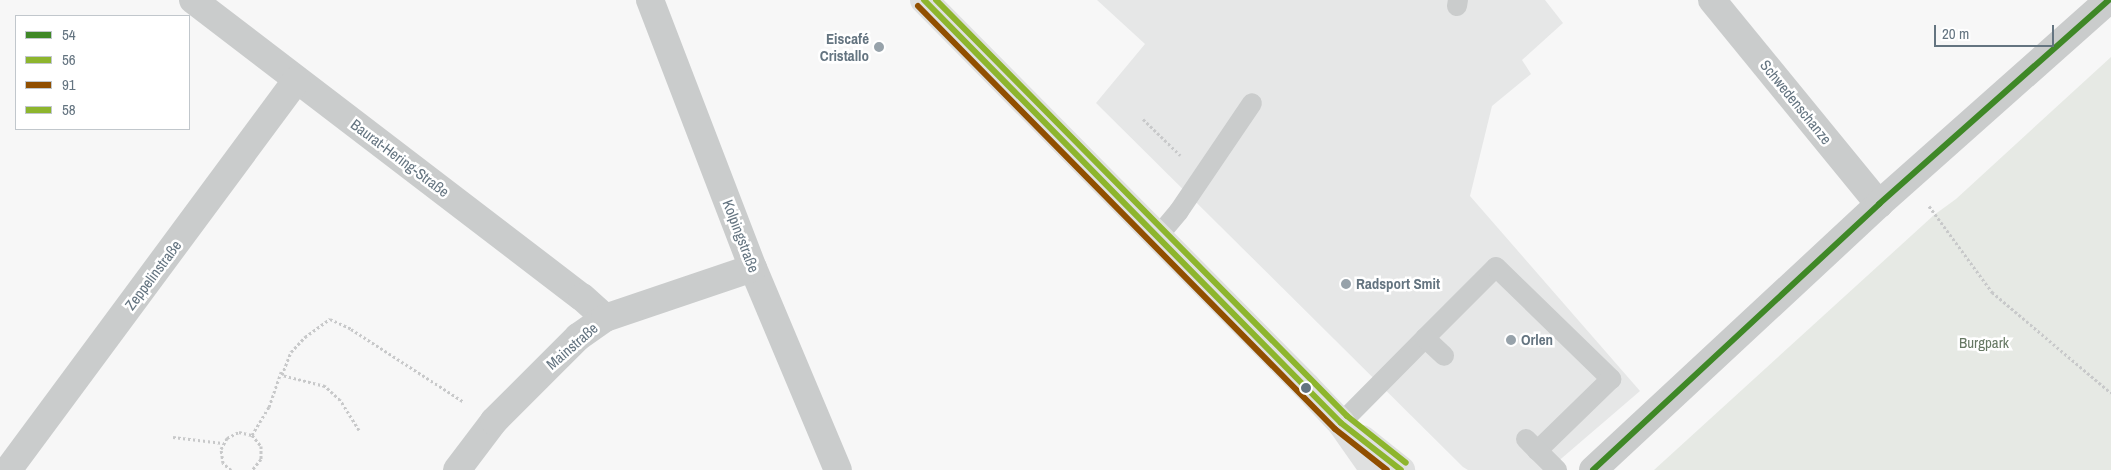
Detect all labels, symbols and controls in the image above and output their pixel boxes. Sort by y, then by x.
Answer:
legend [15,15,190,130]
scale bar [1936,15,2056,47]
text: 20 m [1942,23,1969,44]
text: 54 [62,24,76,45]
place label: Eiscafé Cristallo [820,29,869,64]
marker: Eiscafé Cristallo [873,41,885,53]
text: 56 [62,49,76,70]
street label: Schwedenschanze [1757,56,1835,148]
text: 91 [62,74,76,95]
text: 58 [62,99,76,120]
street label: Baurat-Hering-Straße [347,115,453,201]
street label: Kolpingstraße [719,197,763,275]
street label: Zeppelinstraße [121,237,185,313]
place label: Radsport Smit [1356,275,1440,293]
marker: Radsport Smit [1340,278,1352,290]
street label: Mainstraße [543,319,601,373]
place label: Orlen [1521,331,1553,349]
marker: Orlen [1505,334,1517,346]
park label: Burgpark [1959,334,2009,352]
unlabelled marker [1301,383,1311,393]

